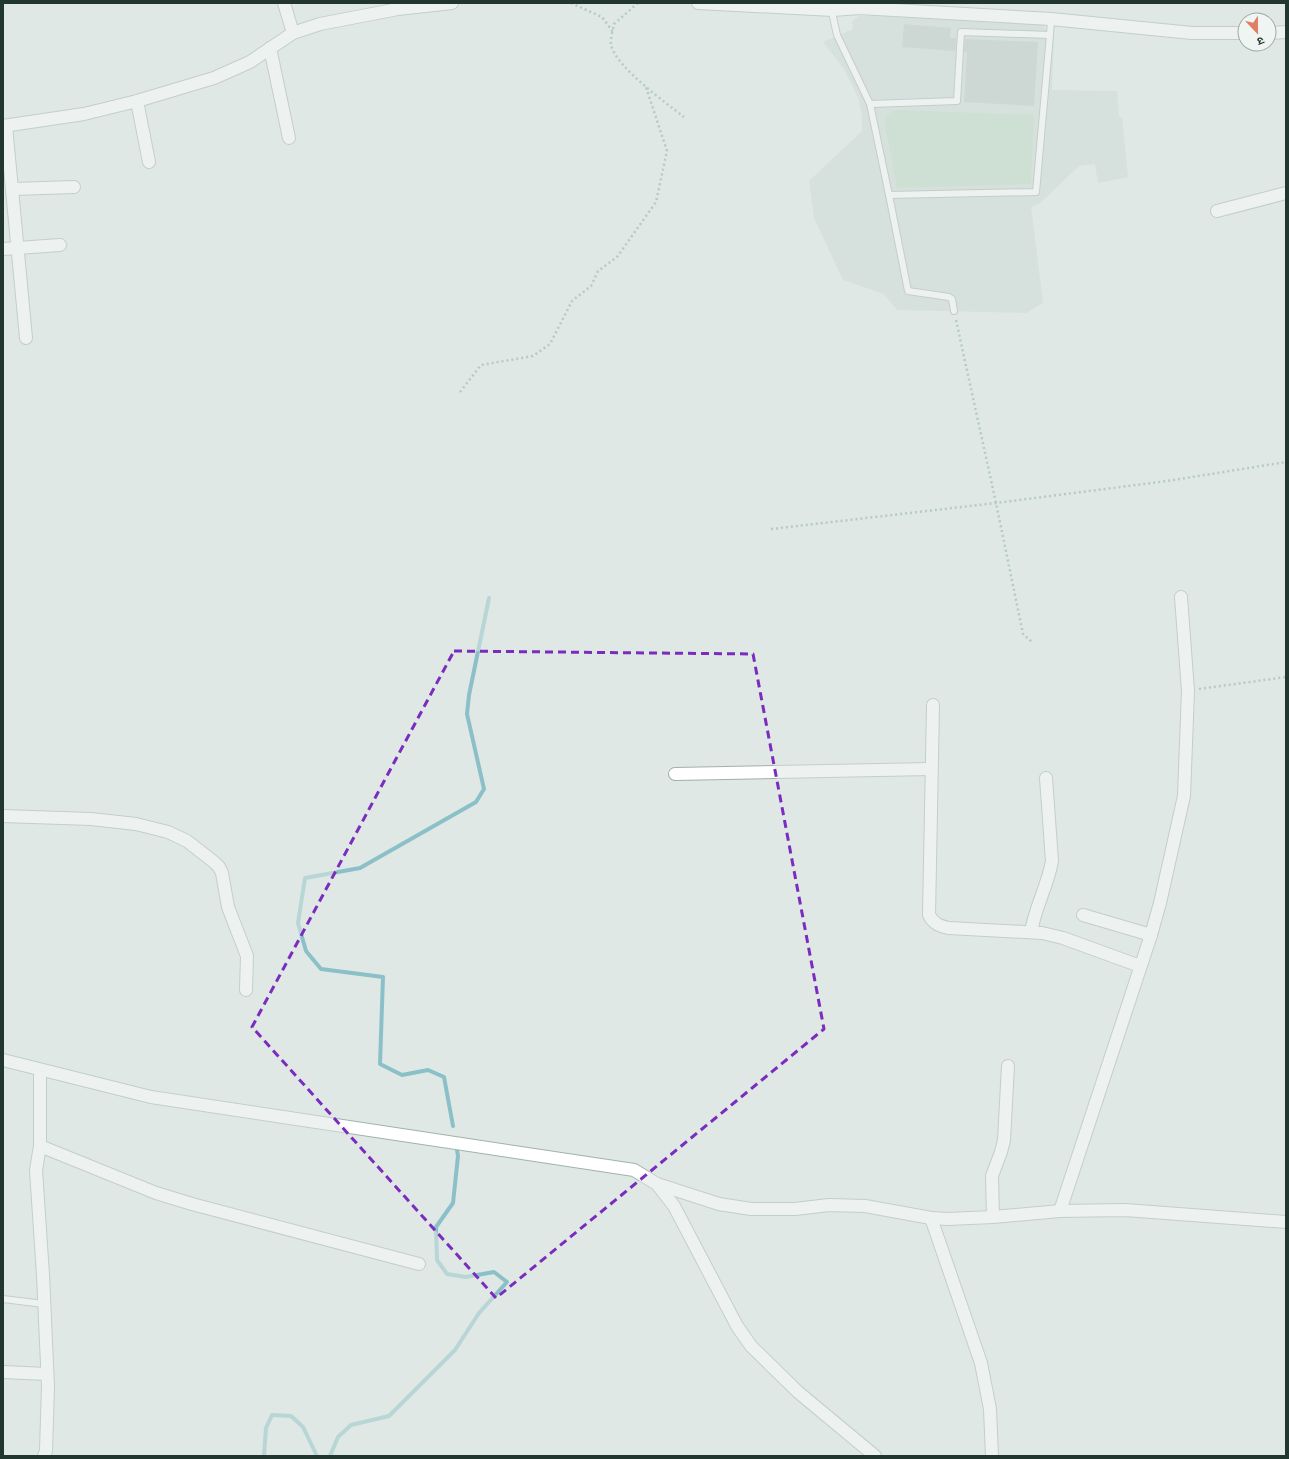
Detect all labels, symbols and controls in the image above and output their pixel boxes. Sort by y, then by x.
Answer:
north arrow [1237,12,1277,52]
text: उ [1255,34,1267,50]

